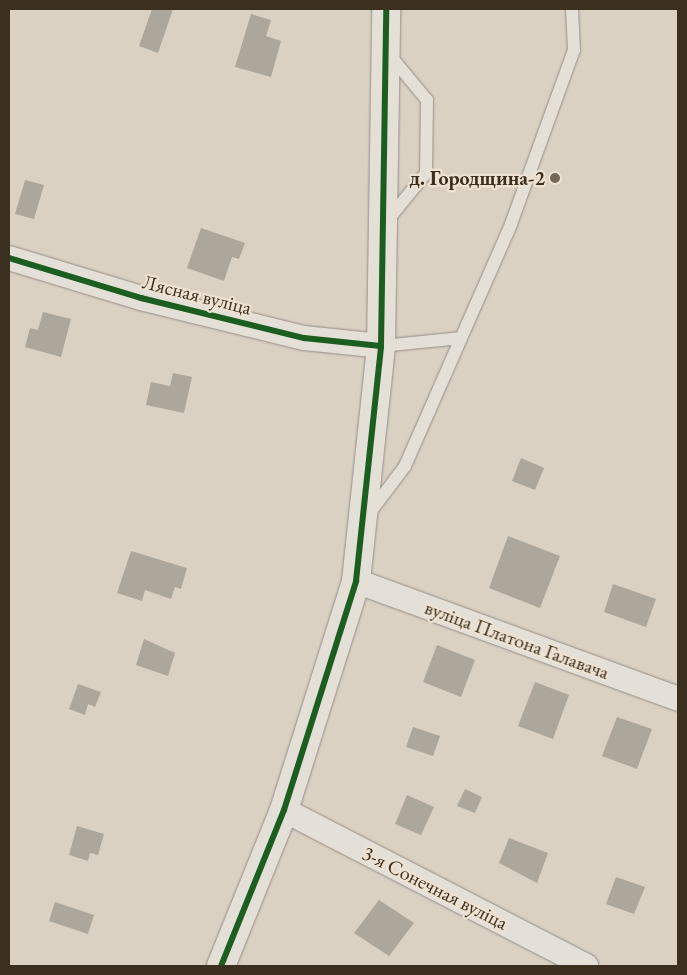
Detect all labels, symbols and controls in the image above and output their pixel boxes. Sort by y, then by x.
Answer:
place label: д. Городщина-2 [409,166,545,190]
marker: д. Городщина-2 [549,172,561,184]
street label: Лясная вуліца [140,270,254,320]
street label: вуліца Платона Галавача [421,595,613,685]
street label: 3-я Сонечная вуліца [358,841,512,935]

